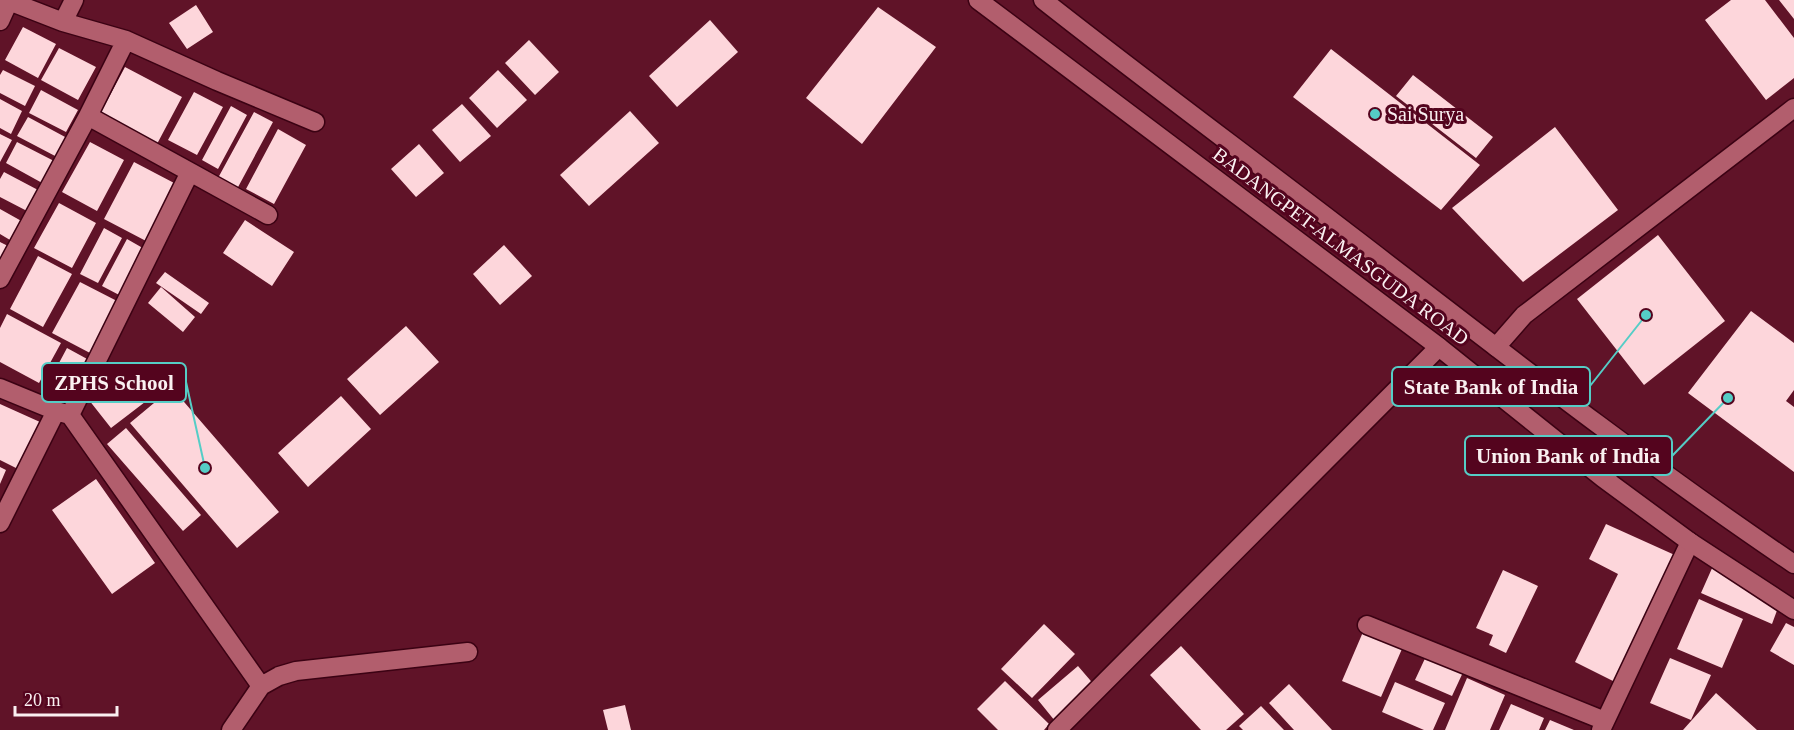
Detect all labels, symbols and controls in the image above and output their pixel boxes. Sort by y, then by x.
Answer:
place label: Sai Surya [1387,103,1464,126]
marker: Sai Surya [1368,107,1382,121]
street label: BADANGPET-ALMASGUDA ROAD [1209,143,1473,349]
callout: ZPHS School [42,363,186,402]
callout: State Bank of India [1392,367,1590,406]
text: ZPHS School [54,371,174,395]
text: State Bank of India [1404,375,1579,399]
callout: Union Bank of India [1465,436,1672,475]
text: Union Bank of India [1476,444,1660,468]
scale bar [15,679,117,717]
text: 20 m [24,690,61,710]

